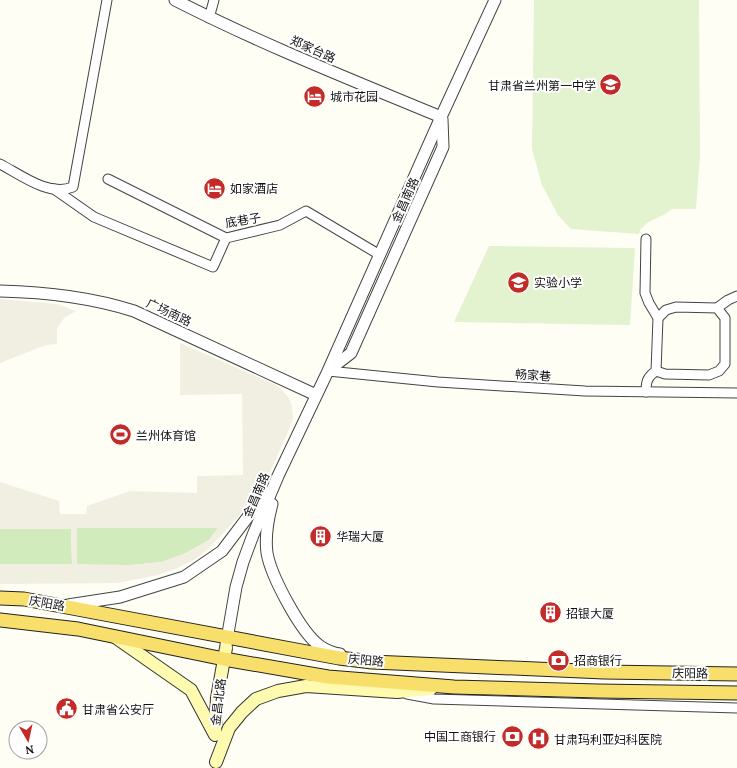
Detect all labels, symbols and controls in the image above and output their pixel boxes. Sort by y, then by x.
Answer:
street label: 郑家台路 [288,32,338,66]
school or university icon: 甘肃省兰州第一中学 [598,72,624,98]
place label: 甘肃省兰州第一中学 [488,78,596,93]
hotel icon: 城市花园 [302,83,328,109]
place label: 城市花园 [330,89,378,104]
hotel icon: 如家酒店 [201,175,227,201]
street label: 金昌南路 [388,175,422,225]
place label: 如家酒店 [230,181,278,196]
street label: 底巷子 [224,209,262,231]
school or university icon: 实验小学 [505,269,531,295]
place label: 实验小学 [534,275,582,290]
street label: 广场南路 [144,295,194,329]
street label: 畅家巷 [515,366,551,384]
sports icon: 兰州体育馆 [108,422,134,448]
place label: 兰州体育馆 [136,428,196,443]
street label: 金昌南路 [240,470,272,520]
building icon: 华瑞大厦 [308,523,334,549]
place label: 华瑞大厦 [336,529,384,544]
street label: 庆阳路 [28,592,66,614]
building icon: 招银大厦 [538,600,564,626]
place label: 招银大厦 [566,606,614,621]
bank icon: 招商银行 [545,647,571,673]
street label: 庆阳路 [347,651,385,669]
place label: 招商银行 [574,653,622,668]
street label: 庆阳路 [672,665,708,681]
street label: 金昌北路 [208,677,228,727]
public building icon: 甘肃省公安厅 [53,696,79,722]
place label: 甘肃省公安厅 [82,702,154,717]
north arrow [8,720,48,760]
bank icon: 中国工商银行 [499,723,525,749]
hospital icon: 甘肃玛利亚妇科医院 [526,726,552,752]
place label: 中国工商银行 [424,729,496,744]
place label: 甘肃玛利亚妇科医院 [554,732,662,747]
text: N [24,742,35,758]

